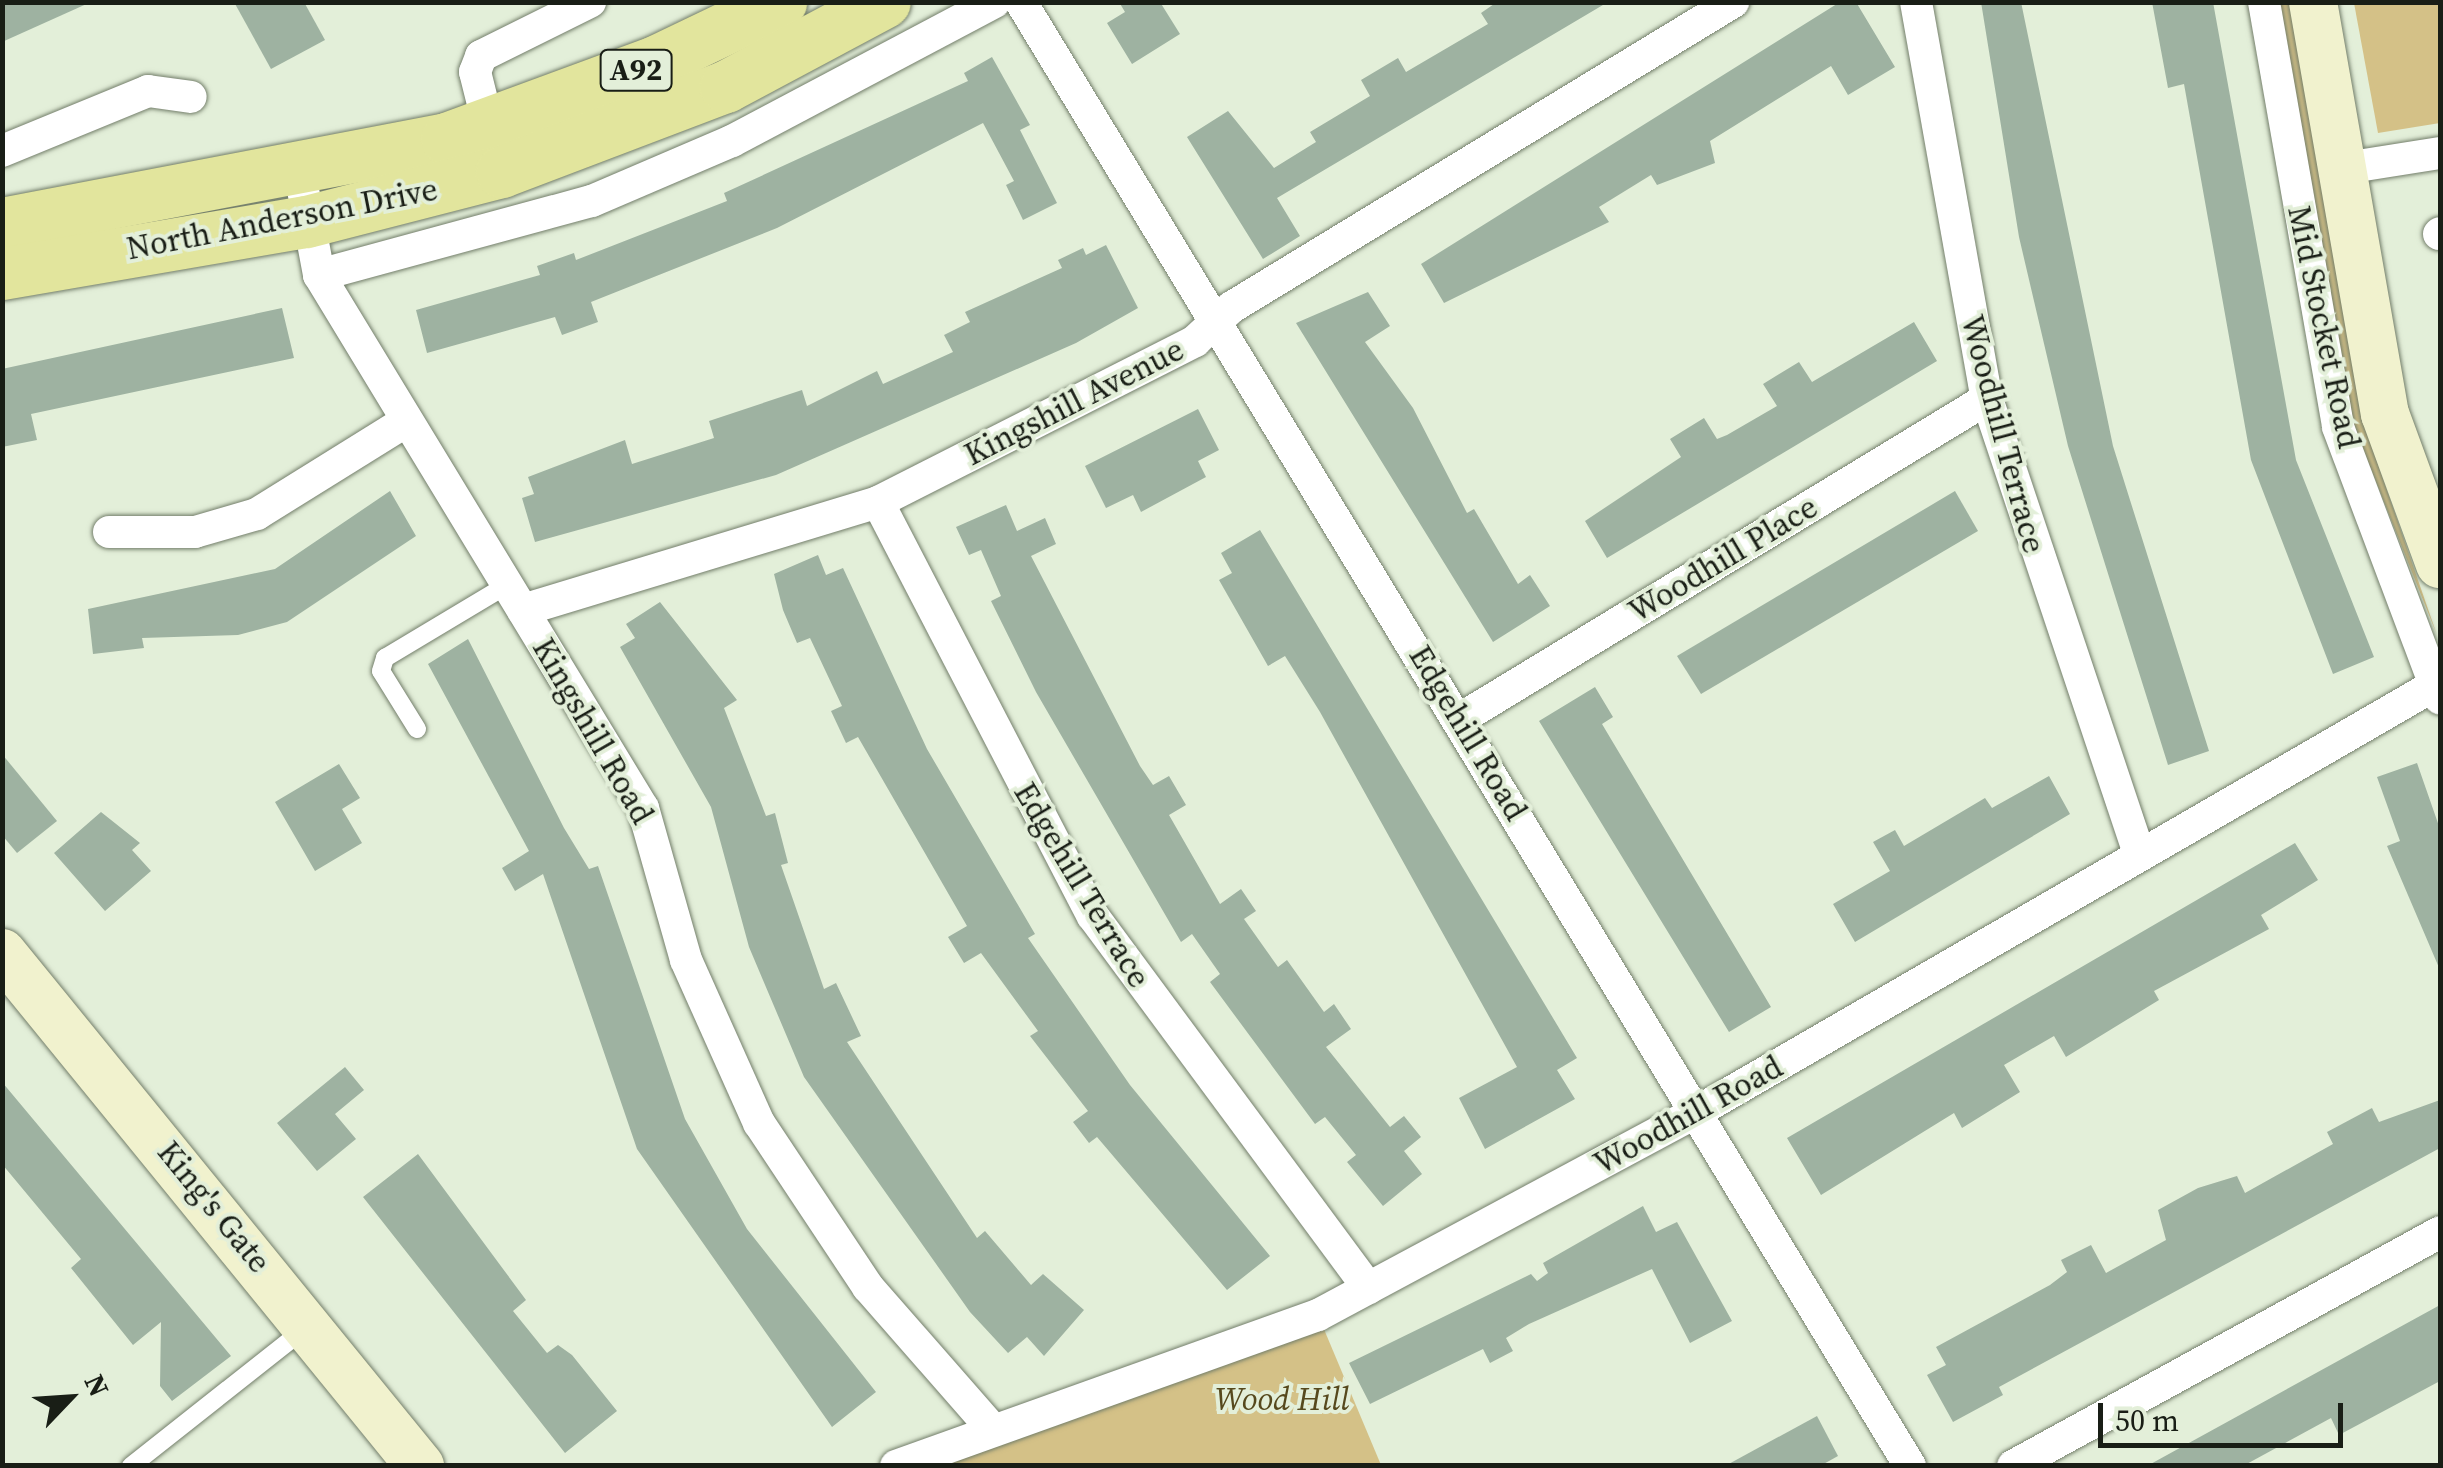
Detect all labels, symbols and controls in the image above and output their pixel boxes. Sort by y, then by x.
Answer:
road number: A92 [598,45,674,95]
street label: North Anderson Drive [123,170,441,268]
street label: Mid Stocket Road [2280,202,2368,452]
street label: Woodhill Terrace [1953,310,2053,558]
street label: Kingshill Avenue [958,330,1190,474]
street label: Woodhill Place [1622,488,1824,630]
street label: Kingshill Road [524,631,662,831]
street label: Edgehill Road [1401,639,1535,827]
street label: Edgehill Terrace [1006,775,1158,995]
street label: Woodhill Road [1587,1047,1789,1183]
street label: King's Gate [149,1134,279,1280]
north arrow [20,1348,120,1448]
text: N [76,1368,119,1403]
park label: Wood Hill [1215,1380,1349,1418]
scale bar [2103,1383,2348,1445]
text: 50 m [2115,1400,2179,1441]

